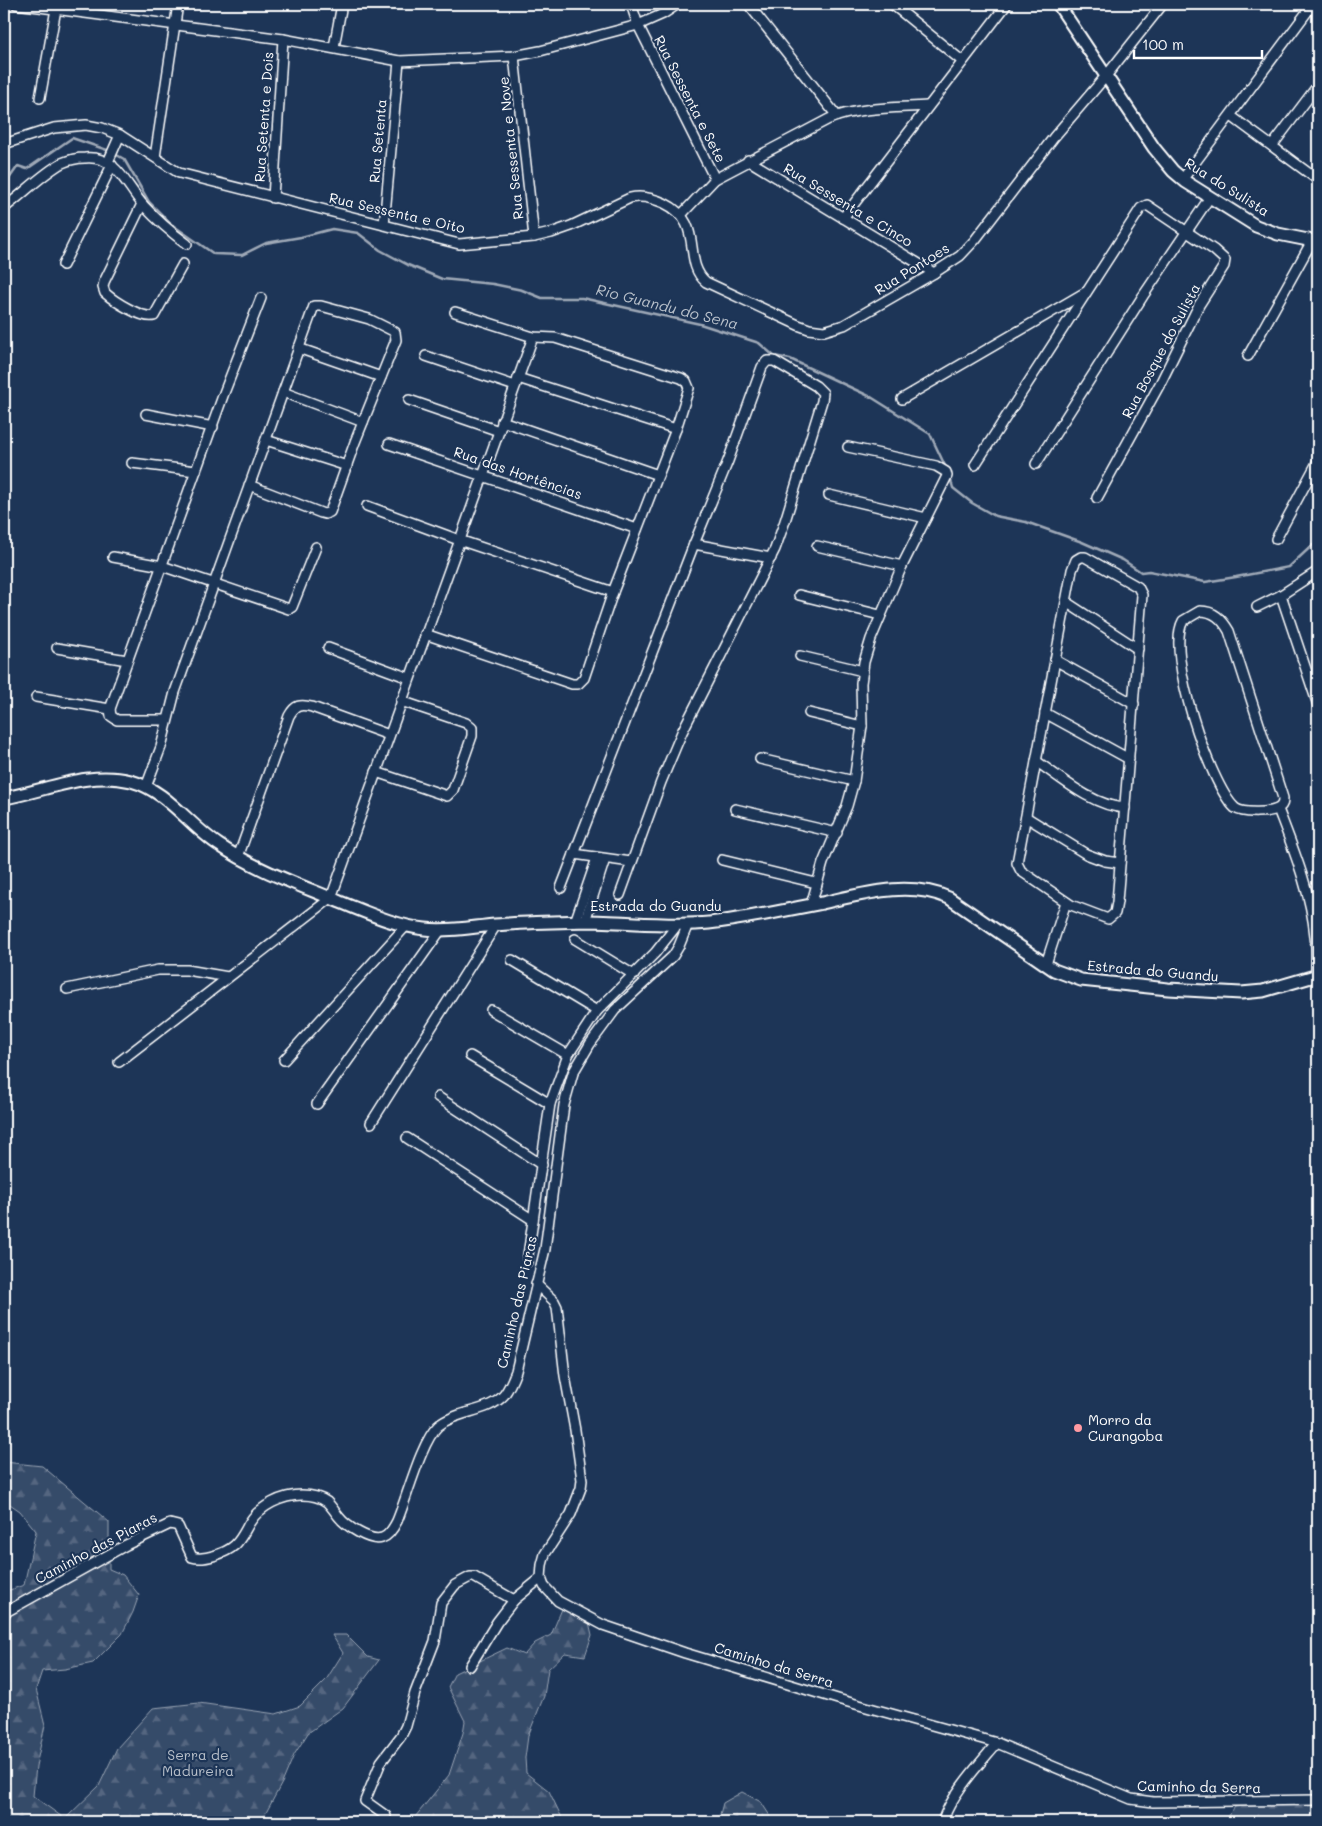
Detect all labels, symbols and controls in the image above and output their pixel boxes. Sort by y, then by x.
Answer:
scale bar [1134,28,1262,60]
street label: Rua Sessenta e Sete [650,32,731,166]
text: 100 m [1142,34,1184,54]
street label: Rua Setenta e Dois [249,51,278,183]
street label: Rua Sessenta e Nove [494,76,527,220]
street label: Rua Setenta [364,98,391,184]
street label: Rua do Sulista [1181,153,1273,220]
street label: Rua Sessenta e Cinco [780,158,916,251]
street label: Rua Sessenta e Oito [327,188,467,237]
street label: Rua Pontoes [871,238,953,299]
water label: Rio Guandu do Sena [594,279,740,333]
street label: Rua Bosque do Sulista [1117,280,1204,421]
street label: Rua das Hortências [451,442,585,503]
street label: Estrada do Guandu [590,896,722,915]
street label: Estrada do Guandu [1087,955,1219,986]
street label: Caminho das Piaras [492,1234,541,1370]
place label: Morro da Curangoba [1088,1410,1163,1445]
marker: Morro da Curangoba [1072,1422,1084,1434]
street label: Caminho das Piaras [31,1507,160,1588]
street label: Caminho da Serra [712,1637,836,1692]
park label: Serra de Madureira [162,1745,234,1780]
street label: Caminho da Serra [1137,1776,1261,1797]

